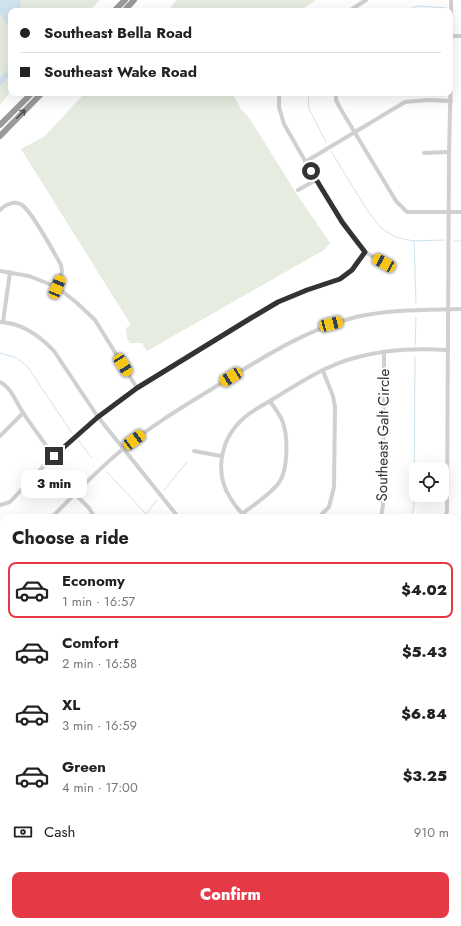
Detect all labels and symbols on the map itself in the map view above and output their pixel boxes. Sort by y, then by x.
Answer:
one-way arrow [16,109,26,119]
route start [302,162,320,180]
car [371,252,397,274]
car [47,274,67,300]
car [318,315,344,333]
car [112,352,134,378]
car [218,366,244,388]
street label: Southeast Galt Circle [371,368,395,502]
car [121,428,147,452]
route end [45,447,63,465]
callout: 3 min [21,470,87,498]

